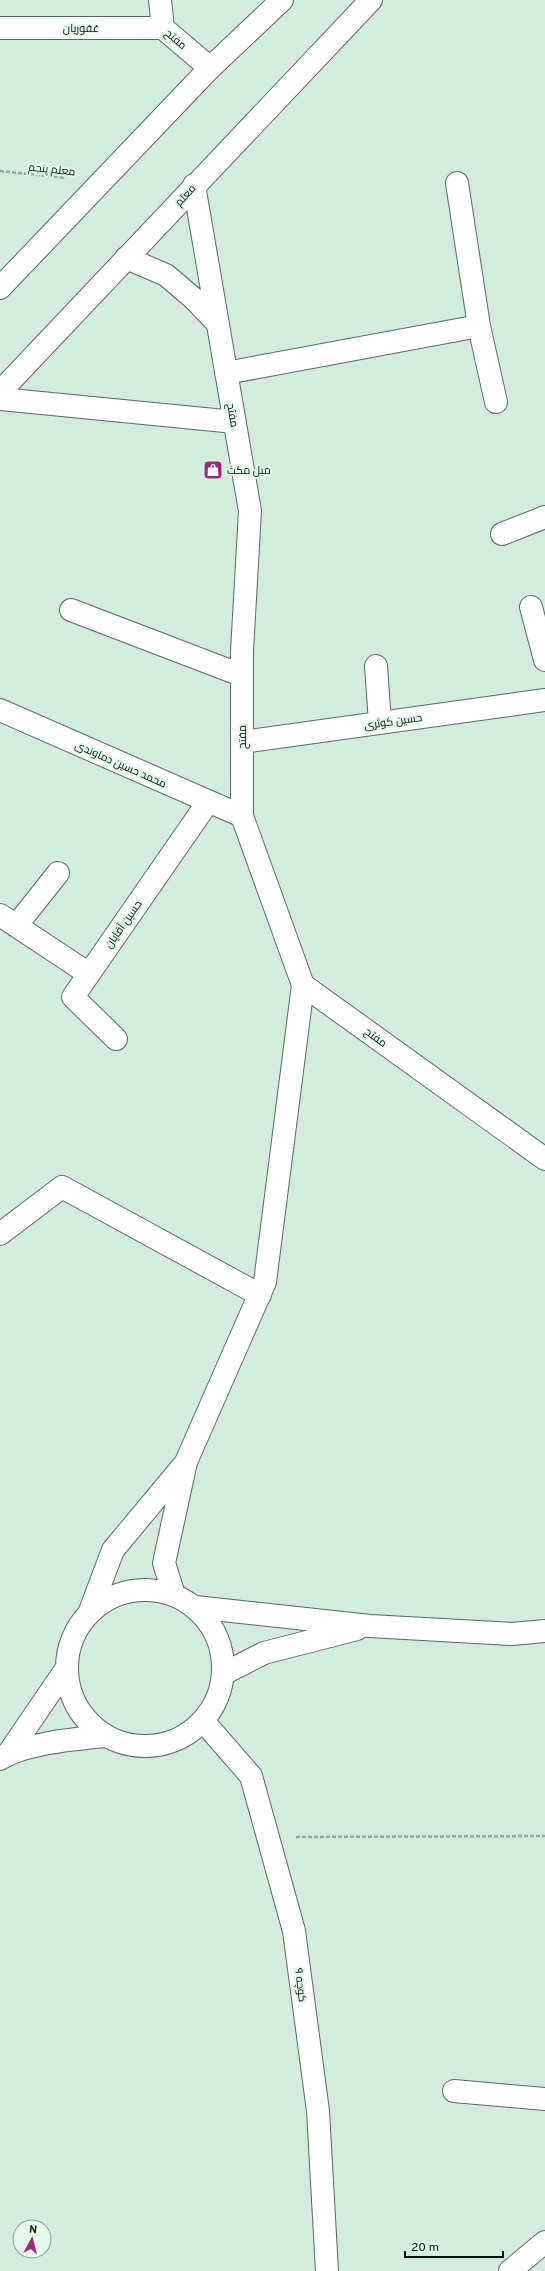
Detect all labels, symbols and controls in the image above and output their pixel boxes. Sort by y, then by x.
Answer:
street label: غفوریان [63,22,99,36]
street label: مفتح [162,27,189,53]
street label: معلم پنجم [28,161,76,179]
street label: معلم [172,182,199,209]
street label: مفتح [223,402,241,428]
shop icon: مبل مکث [202,459,224,481]
place label: مبل مکث [227,464,271,478]
street label: حسین کوثری [363,711,423,733]
street label: مفتح [236,725,250,749]
street label: محمد حسین دماوندی [73,738,169,791]
street label: حسین آقایان [102,898,145,951]
street label: مفتح [361,1025,389,1051]
street label: کوچه ۹ [291,1967,309,2003]
north arrow [12,2219,52,2259]
text: N [28,2223,38,2237]
scale bar [405,2233,503,2259]
text: 20 m [411,2240,439,2256]

